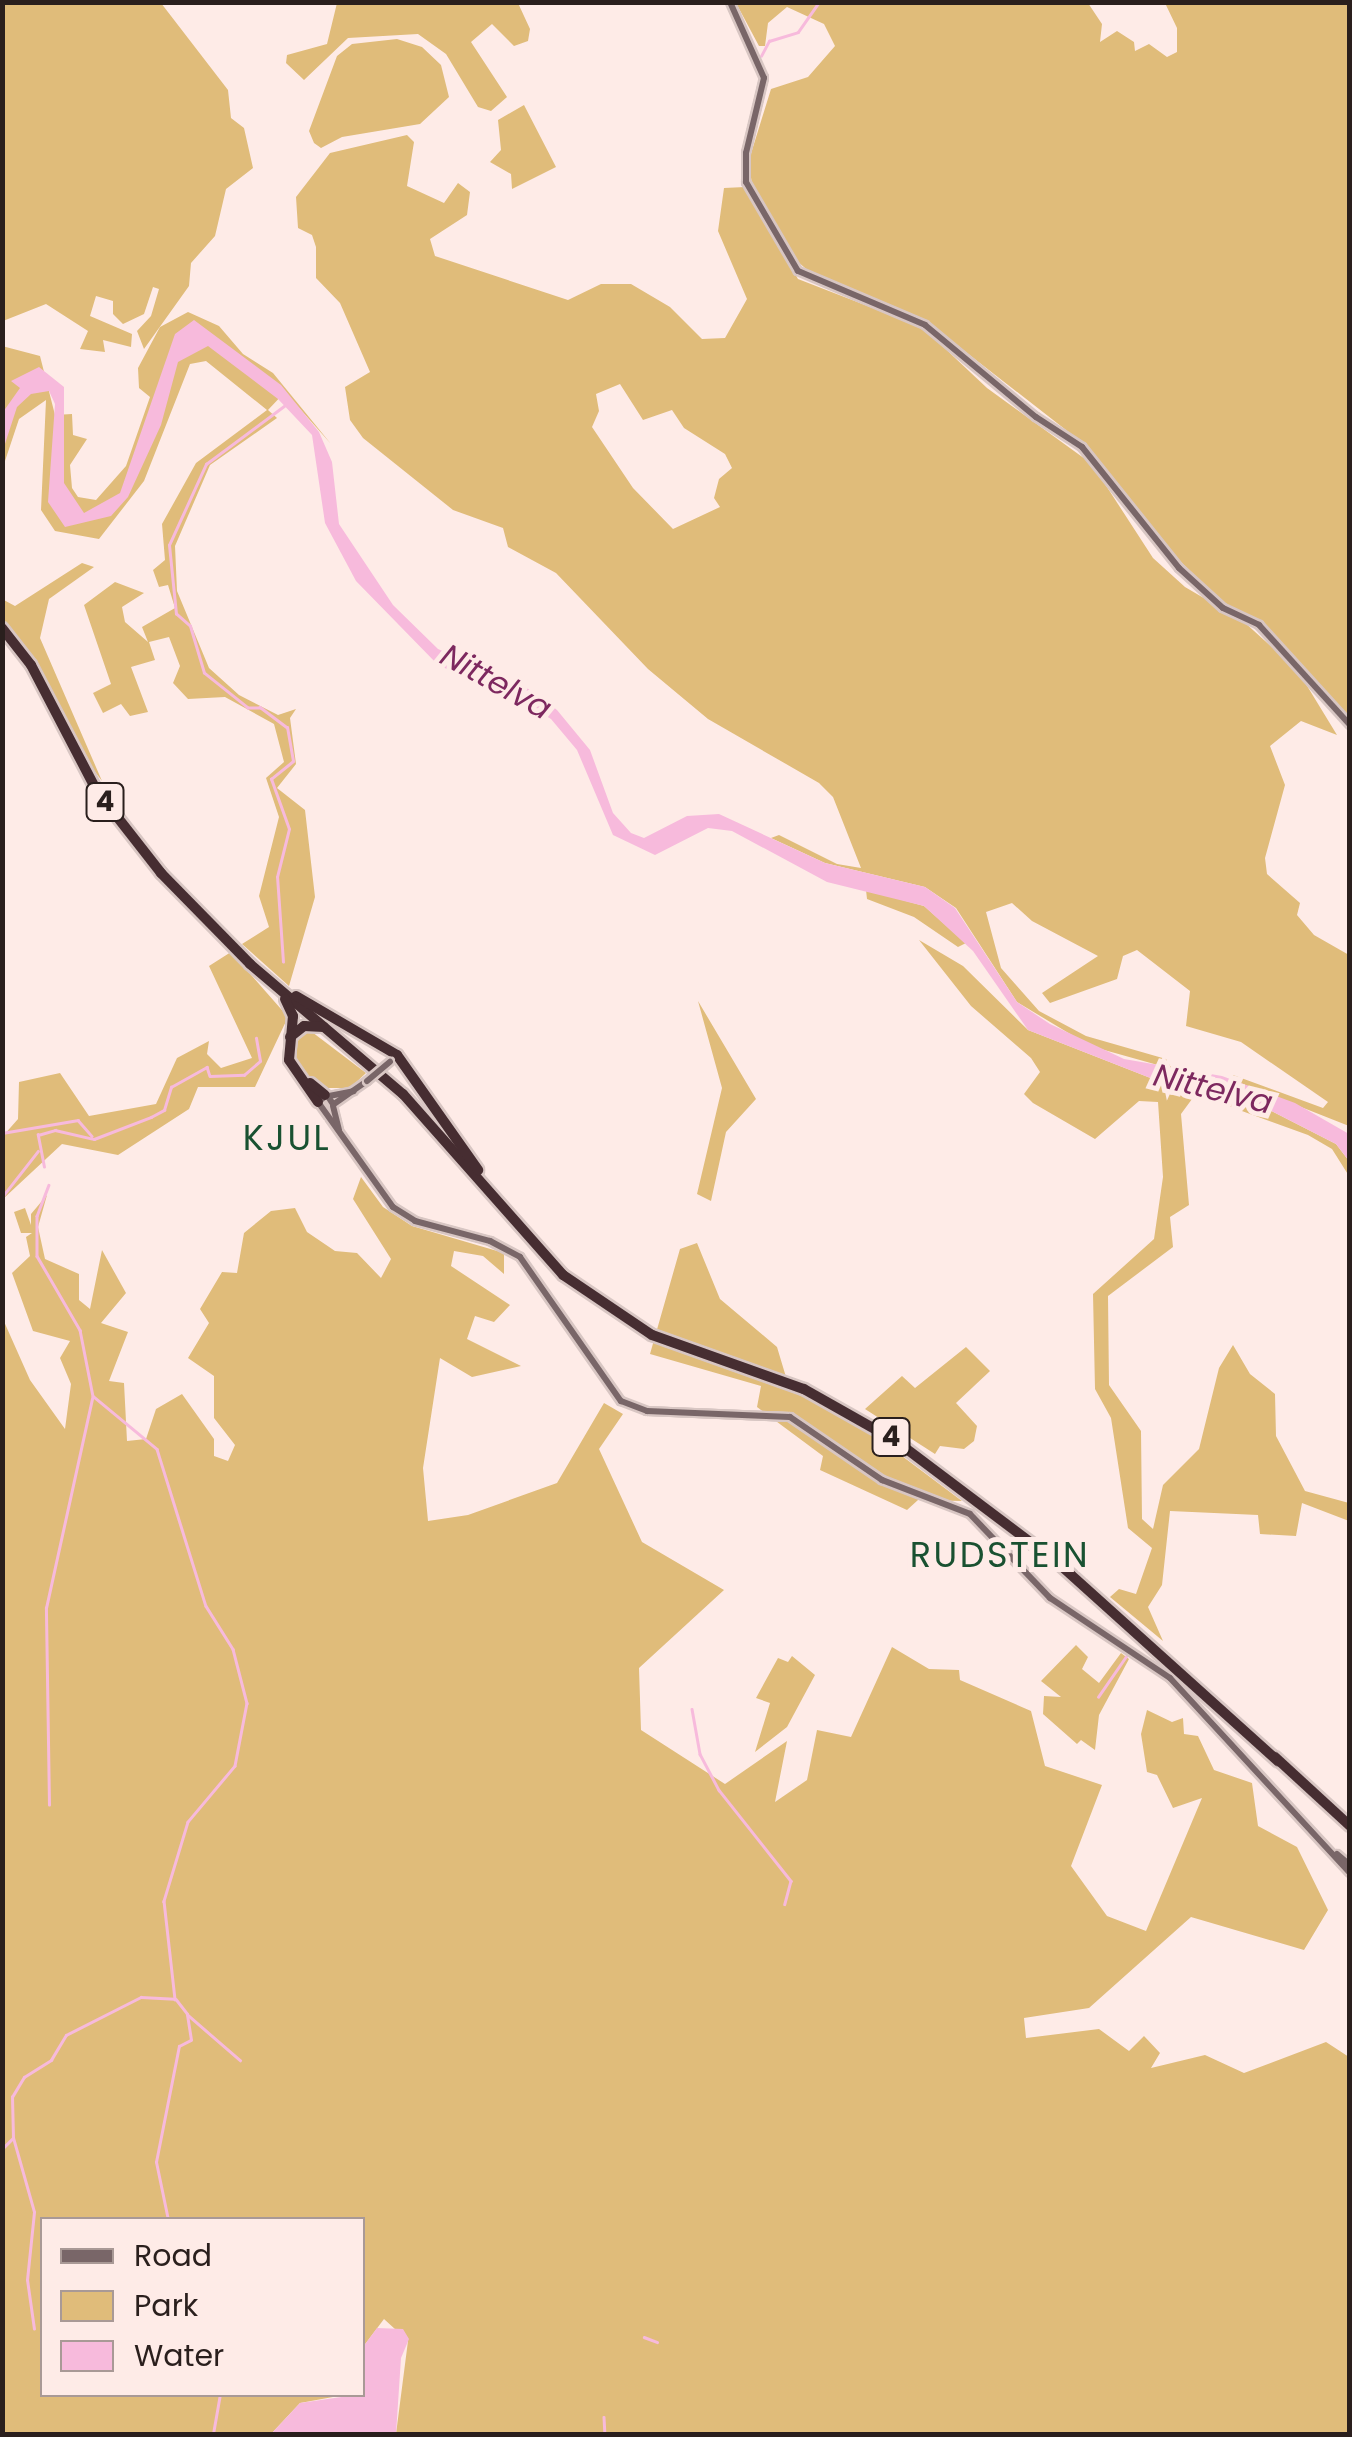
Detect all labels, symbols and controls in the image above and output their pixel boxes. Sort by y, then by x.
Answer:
water label: Nittelva [434,636,558,728]
road number: 4 [85,779,125,825]
water label: Nittelva [1150,1056,1276,1122]
district label: KJUL [243,1117,331,1159]
road number: 4 [871,1414,911,1460]
district label: RUDSTEIN [910,1534,1090,1576]
legend [40,2217,365,2397]
text: Road [134,2234,212,2277]
text: Park [134,2284,198,2327]
text: Water [134,2334,224,2377]

